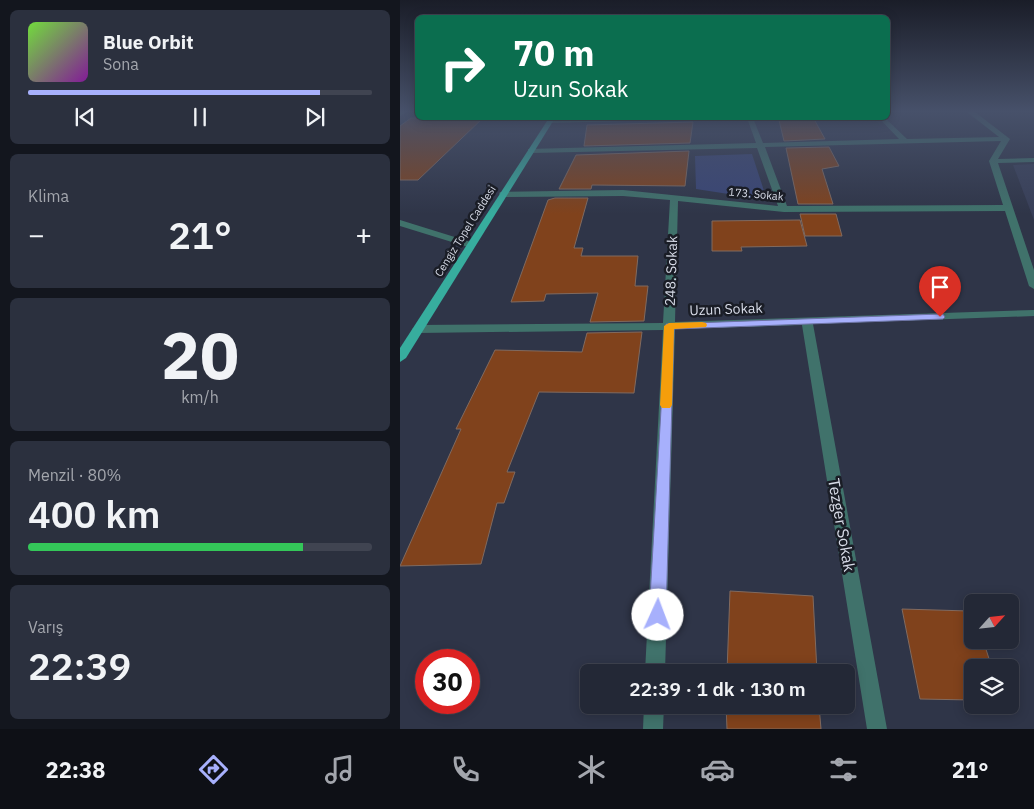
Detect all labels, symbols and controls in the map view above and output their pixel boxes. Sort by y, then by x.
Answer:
text: Blue Orbit [103,30,193,54]
text: 70 m [513,30,595,76]
icon: right [430,35,495,100]
text: Sona [103,54,139,74]
text: Uzun Sokak [513,74,628,103]
icon: previous [71,103,99,131]
icon: pause [186,103,214,131]
icon: next [301,103,329,131]
street label: Cengiz Topel Caddesi [431,183,499,279]
street label: 173. Sokak [728,185,784,203]
text: Klima [28,186,69,206]
text: 21° [168,210,232,259]
text: − [28,216,45,253]
text: + [355,216,372,253]
street label: 248. Sokak [661,235,681,307]
pin [919,266,961,317]
icon: arrive [926,273,954,301]
street label: Uzun Sokak [689,299,764,319]
text: 20 [161,312,239,397]
text: km/h [181,387,219,407]
text: Menzil · 80% [28,465,121,485]
street label: Tezger Sokak [824,477,860,574]
text: 400 km [28,489,160,538]
position arrow [631,588,683,640]
north arrow [964,594,1019,649]
map controls [964,594,1019,714]
text: Varış [28,617,63,637]
text: 22:39 [28,641,131,690]
speed limit sign: 30 [415,649,480,714]
button: layers [964,659,1019,714]
text: 22:39 · 1 dk · 130 m [629,677,806,701]
icon: directions [196,752,231,787]
icon: music [322,752,357,787]
icon: phone [448,752,483,787]
icon: climate [574,752,609,787]
icon: car [700,752,735,787]
icon: filters [826,752,861,787]
text: 22:38 [45,755,106,784]
text: 21° [952,755,988,784]

